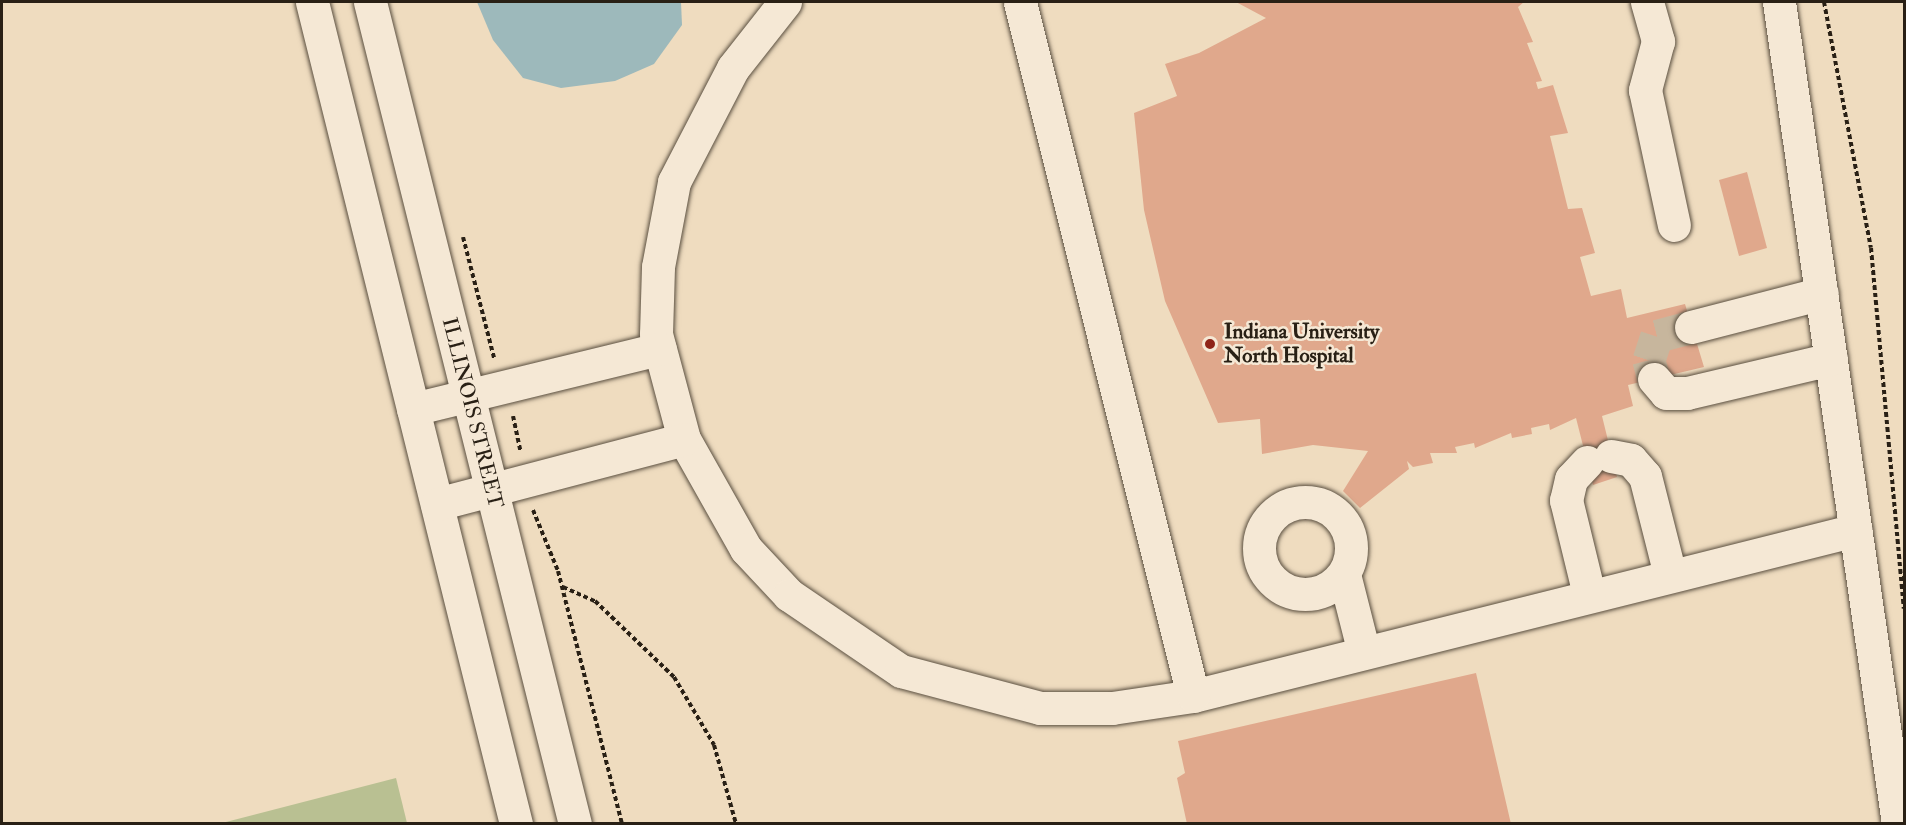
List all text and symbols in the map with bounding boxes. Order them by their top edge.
street label: ILLINOIS STREET [436,315,508,511]
place label: Indiana University North Hospital [1224,319,1379,369]
marker: Indiana University North Hospital [1201,335,1219,353]

